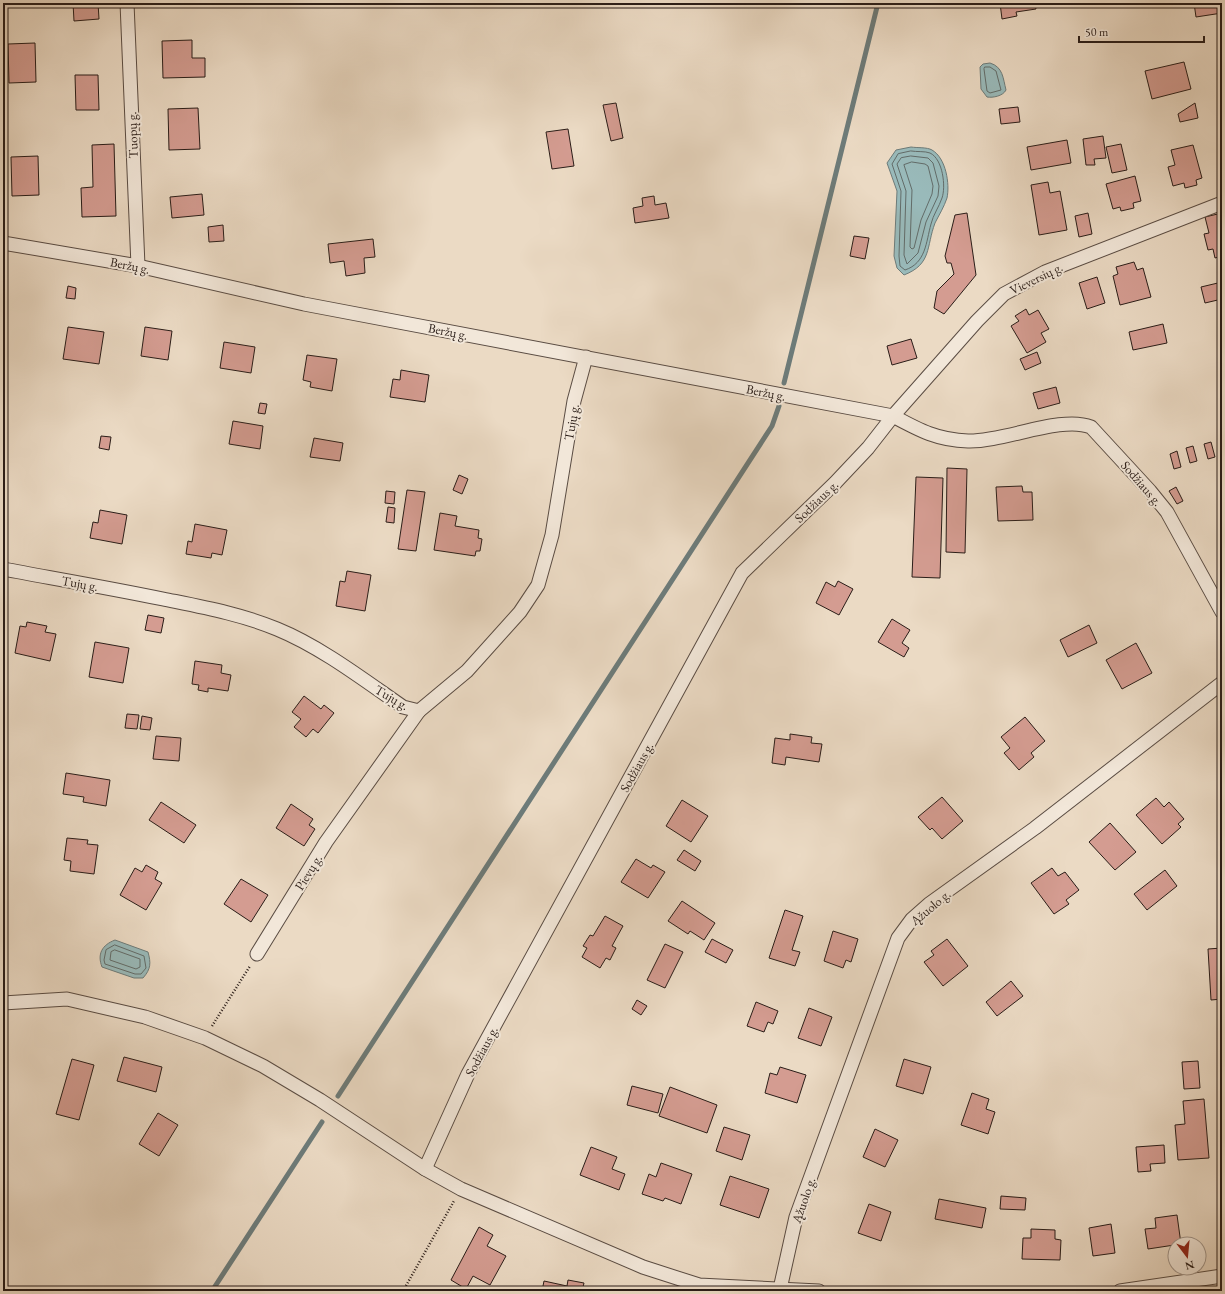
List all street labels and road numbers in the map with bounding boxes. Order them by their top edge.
street label: Tuopų g. [123,111,142,159]
street label: Beržų g. [109,253,151,278]
street label: Vieversių g. [1007,258,1066,299]
street label: Beržų g. [427,319,469,344]
street label: Beržų g. [745,380,787,405]
street label: Tujų g. [560,403,583,442]
street label: Sodžiaus g. [1117,457,1166,510]
street label: Sodžiaus g. [791,476,842,526]
street label: Tujų g. [60,572,99,595]
street label: Tujų g. [372,681,412,714]
street label: Sodžiaus g. [616,739,657,795]
street label: Pievų g. [291,851,326,893]
street label: Ąžuolo g. [906,886,954,930]
street label: Sodžiaus g. [461,1023,502,1079]
street label: Ąžuolo g. [787,1175,819,1226]

